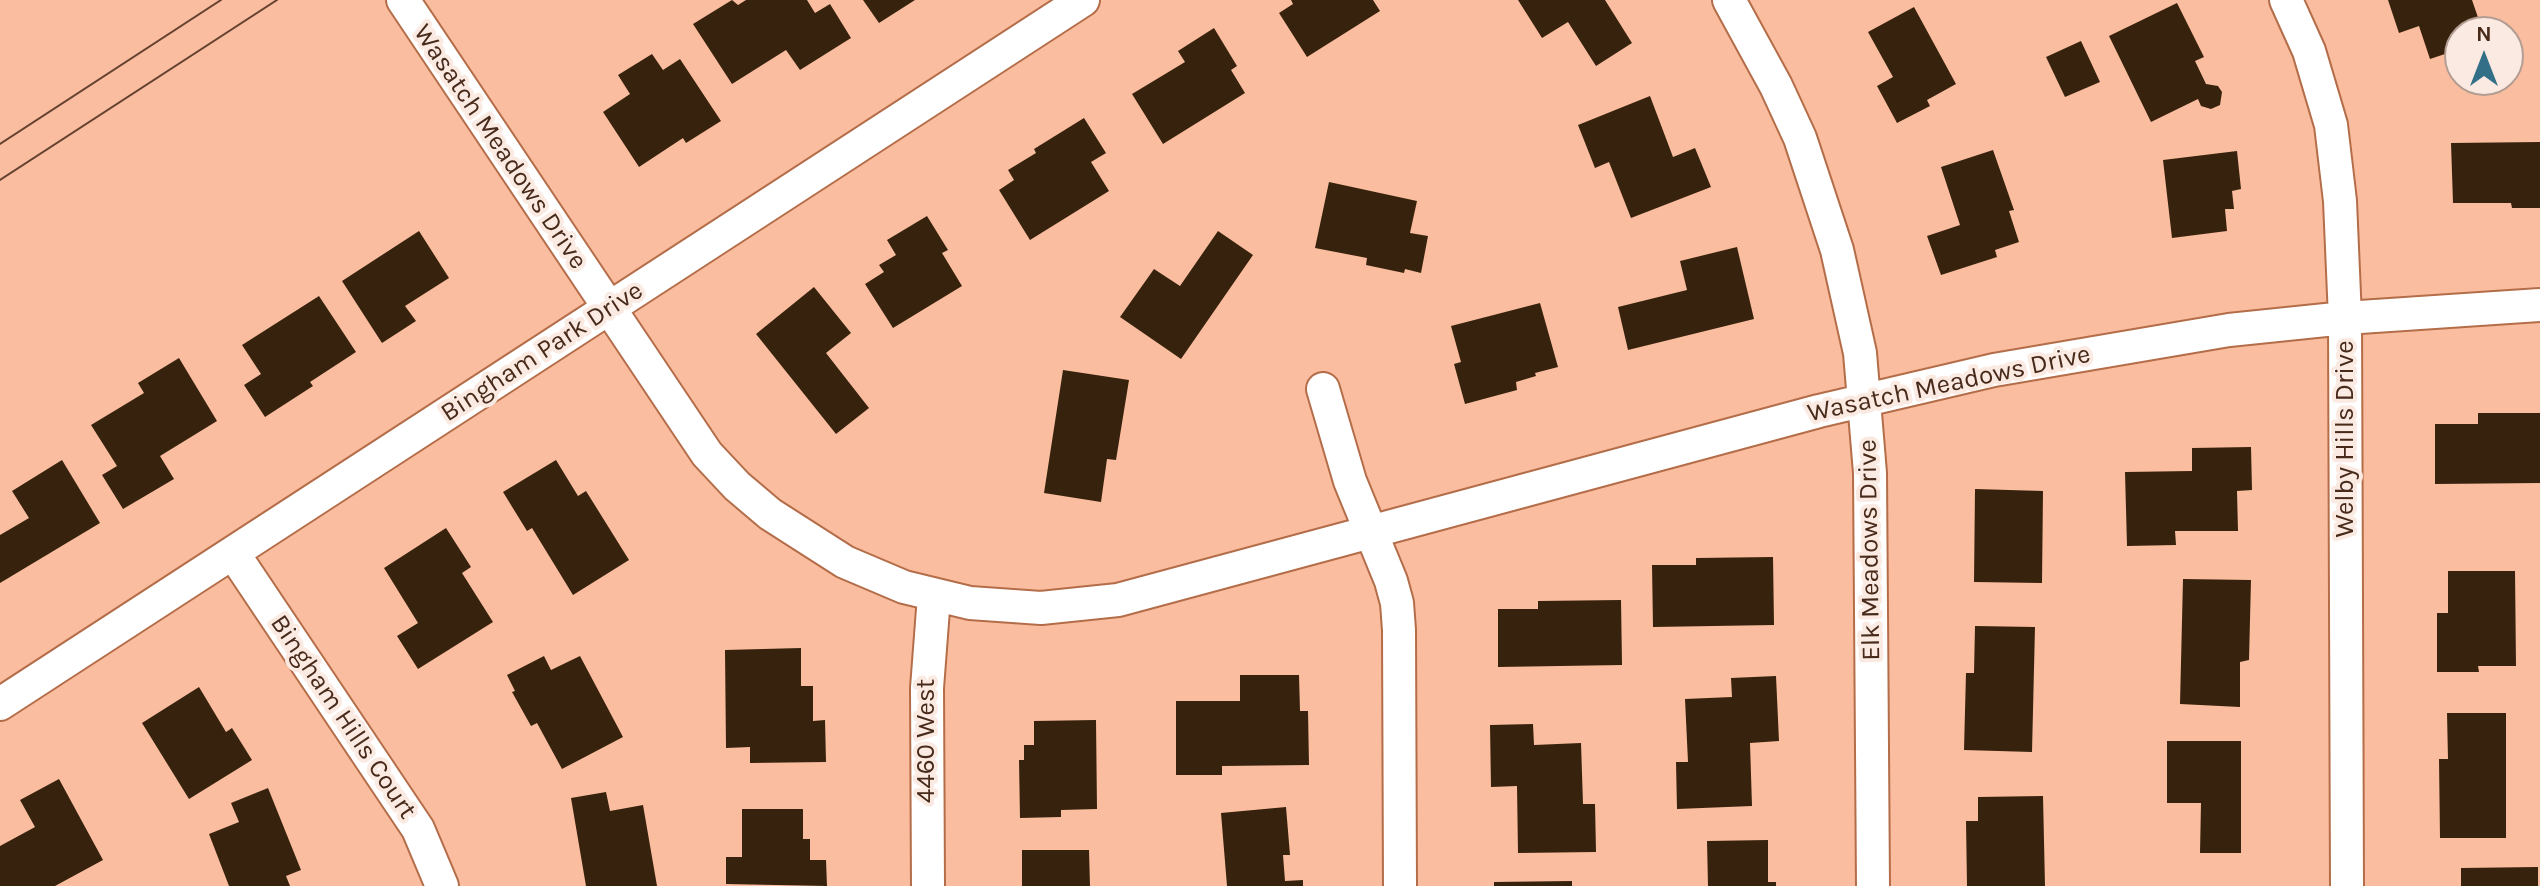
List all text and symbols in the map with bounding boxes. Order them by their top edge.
north arrow [2444,16,2524,96]
street label: Wasatch Meadows Drive [406,19,594,275]
text: N [2476,21,2492,47]
street label: Bingham Park Drive [435,275,649,429]
street label: Wasatch Meadows Drive [1805,339,2093,429]
street label: Welby Hills Drive [2330,341,2362,537]
street label: Elk Meadows Drive [1852,439,1888,661]
street label: Bingham Hills Court [263,609,423,825]
street label: 4460 West [911,679,943,803]

